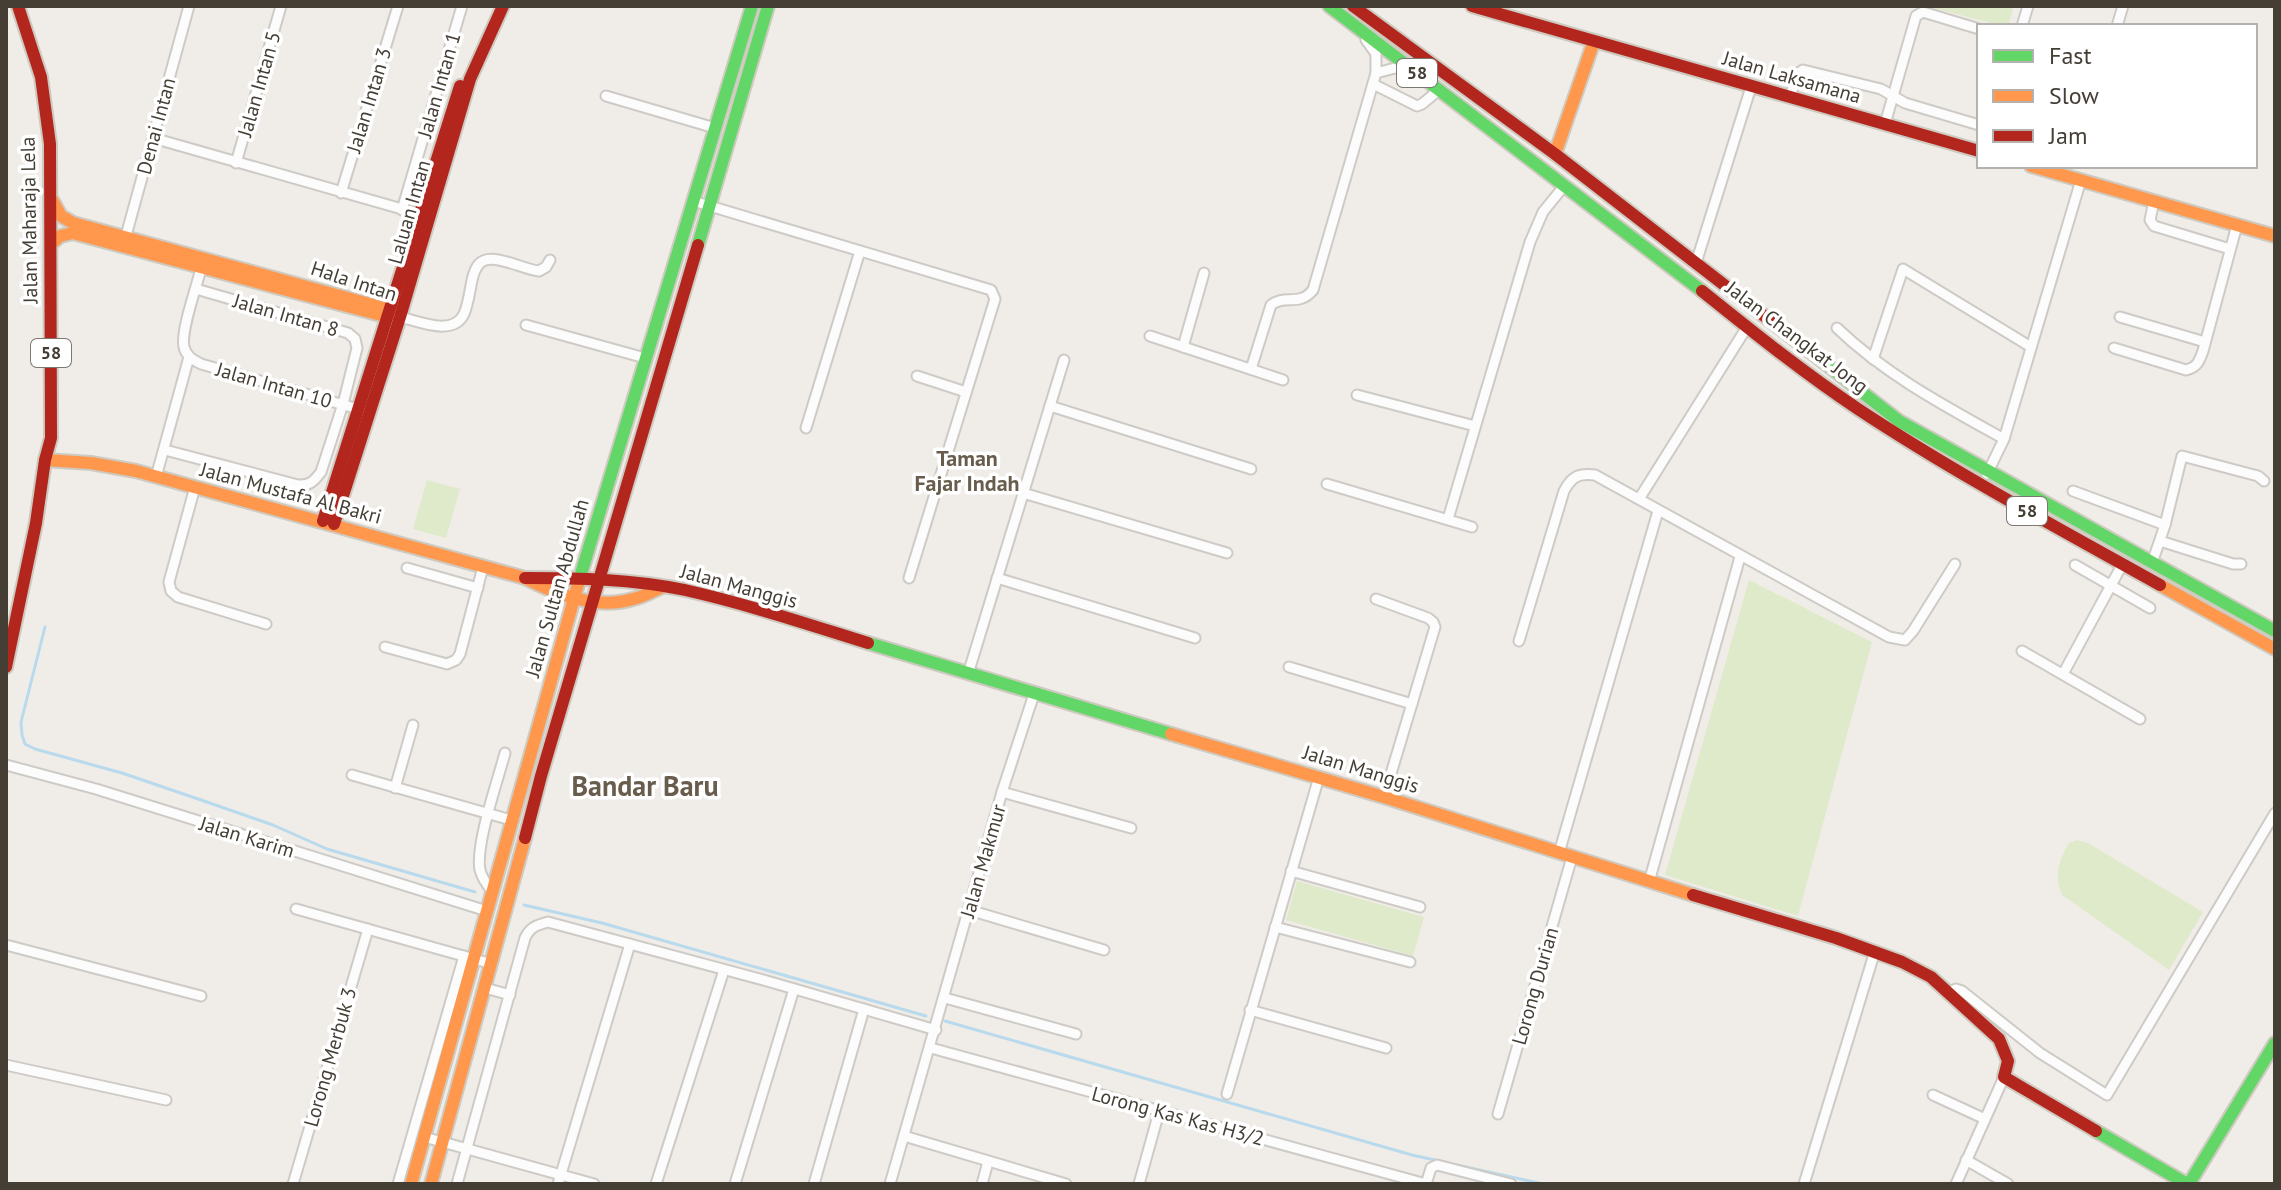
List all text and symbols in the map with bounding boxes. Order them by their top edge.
legend [1977,24,2257,168]
street label: Jalan Intan 5 [231,28,286,141]
street label: Jalan Intan 1 [411,29,466,142]
text: Fast [2049,40,2092,71]
street label: Jalan Intan 3 [340,44,397,157]
street label: Jalan Laksamana [1719,45,1864,109]
road number: 58 [1397,59,1437,87]
street label: Denai Intan [131,75,181,177]
text: Slow [2049,80,2099,111]
text: Jam [2048,120,2087,151]
street label: Jalan Maharaja Lela [15,136,43,305]
street label: Laluan Intan [382,157,436,267]
street label: Hala Intan [308,255,400,307]
street label: Jalan Changkat Jong [1720,274,1873,399]
street label: Jalan Intan 8 [229,287,342,342]
road number: 58 [31,339,71,367]
street label: Jalan Intan 10 [212,356,335,414]
district label: Taman Fajar Indah [914,444,1020,497]
street label: Jalan Mustafa Al Bakri [196,456,385,530]
street label: Jalan Sultan Abdullah [519,496,595,681]
road number: 58 [2007,497,2047,525]
street label: Jalan Manggis [677,558,800,614]
street label: Jalan Manggis [1299,739,1422,799]
district label: Bandar Baru [572,767,718,804]
street label: Jalan Makmur [954,801,1012,922]
street label: Jalan Karim [196,810,298,864]
street label: Lorong Durian [1506,924,1564,1048]
street label: Lorong Merbuk 3 [298,984,362,1130]
street label: Lorong Kas Kas H3/2 [1089,1080,1267,1152]

